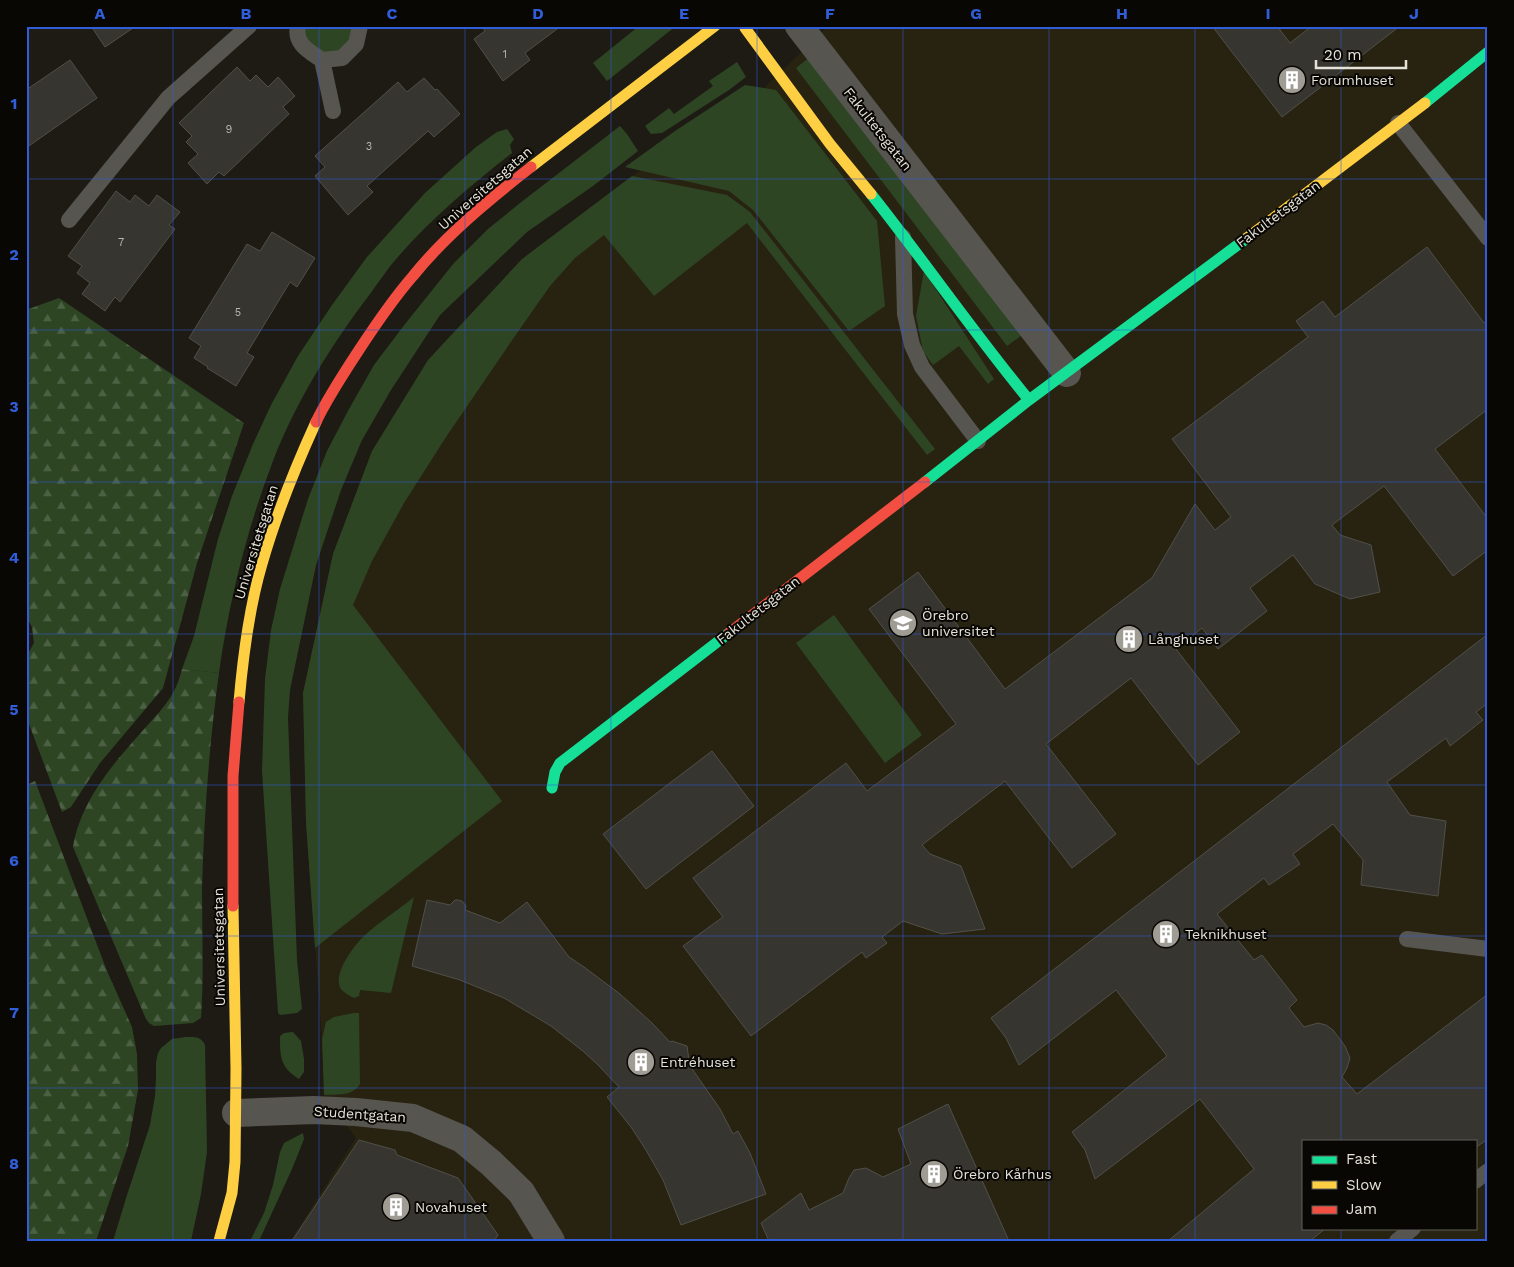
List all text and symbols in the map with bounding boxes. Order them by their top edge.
text: A [95,4,106,23]
text: B [241,4,252,23]
text: C [387,4,398,23]
text: D [532,4,544,23]
text: E [679,4,689,23]
text: F [825,4,835,23]
text: G [970,4,982,23]
text: H [1116,4,1128,23]
text: I [1265,4,1271,23]
text: J [1409,4,1419,23]
scale bar [1316,38,1406,70]
text: 20 m [1324,46,1362,64]
house number: 1 [503,48,507,61]
building icon: Forumhuset [1277,65,1307,95]
place label: Forumhuset [1311,72,1393,88]
street label: Fakultetsgatan [841,84,915,174]
text: 1 [11,94,17,113]
house number: 9 [226,123,233,136]
house number: 3 [366,140,372,153]
street label: Universitetsgatan [435,143,535,233]
street label: Fakultetsgatan [1233,177,1323,251]
house number: 7 [118,236,124,249]
text: 2 [9,245,19,264]
house number: 5 [235,306,241,319]
text: 3 [9,397,19,416]
street label: Universitetsgatan [231,483,281,601]
text: 4 [9,548,19,567]
street label: Fakultetsgatan [713,573,803,647]
place label: Örebro universitet [922,607,995,639]
school or university icon: Örebro universitet [888,608,918,638]
building icon: Långhuset [1114,624,1144,654]
place label: Långhuset [1148,631,1219,647]
text: 5 [9,700,19,719]
text: 6 [9,851,19,870]
street label: Universitetsgatan [210,888,228,1006]
building icon: Teknikhuset [1151,919,1181,949]
place label: Teknikhuset [1185,926,1267,942]
text: 7 [9,1003,19,1022]
building icon: Entréhuset [626,1047,656,1077]
place label: Entréhuset [660,1054,735,1070]
street label: Studentgatan [313,1103,407,1125]
legend [1302,1140,1476,1230]
text: Fast [1346,1150,1378,1168]
text: 8 [9,1154,19,1173]
building icon: Örebro Kårhus [919,1159,949,1189]
place label: Örebro Kårhus [953,1166,1052,1182]
text: Slow [1346,1176,1382,1194]
building icon: Novahuset [381,1192,411,1222]
place label: Novahuset [415,1199,487,1215]
text: Jam [1346,1200,1377,1218]

